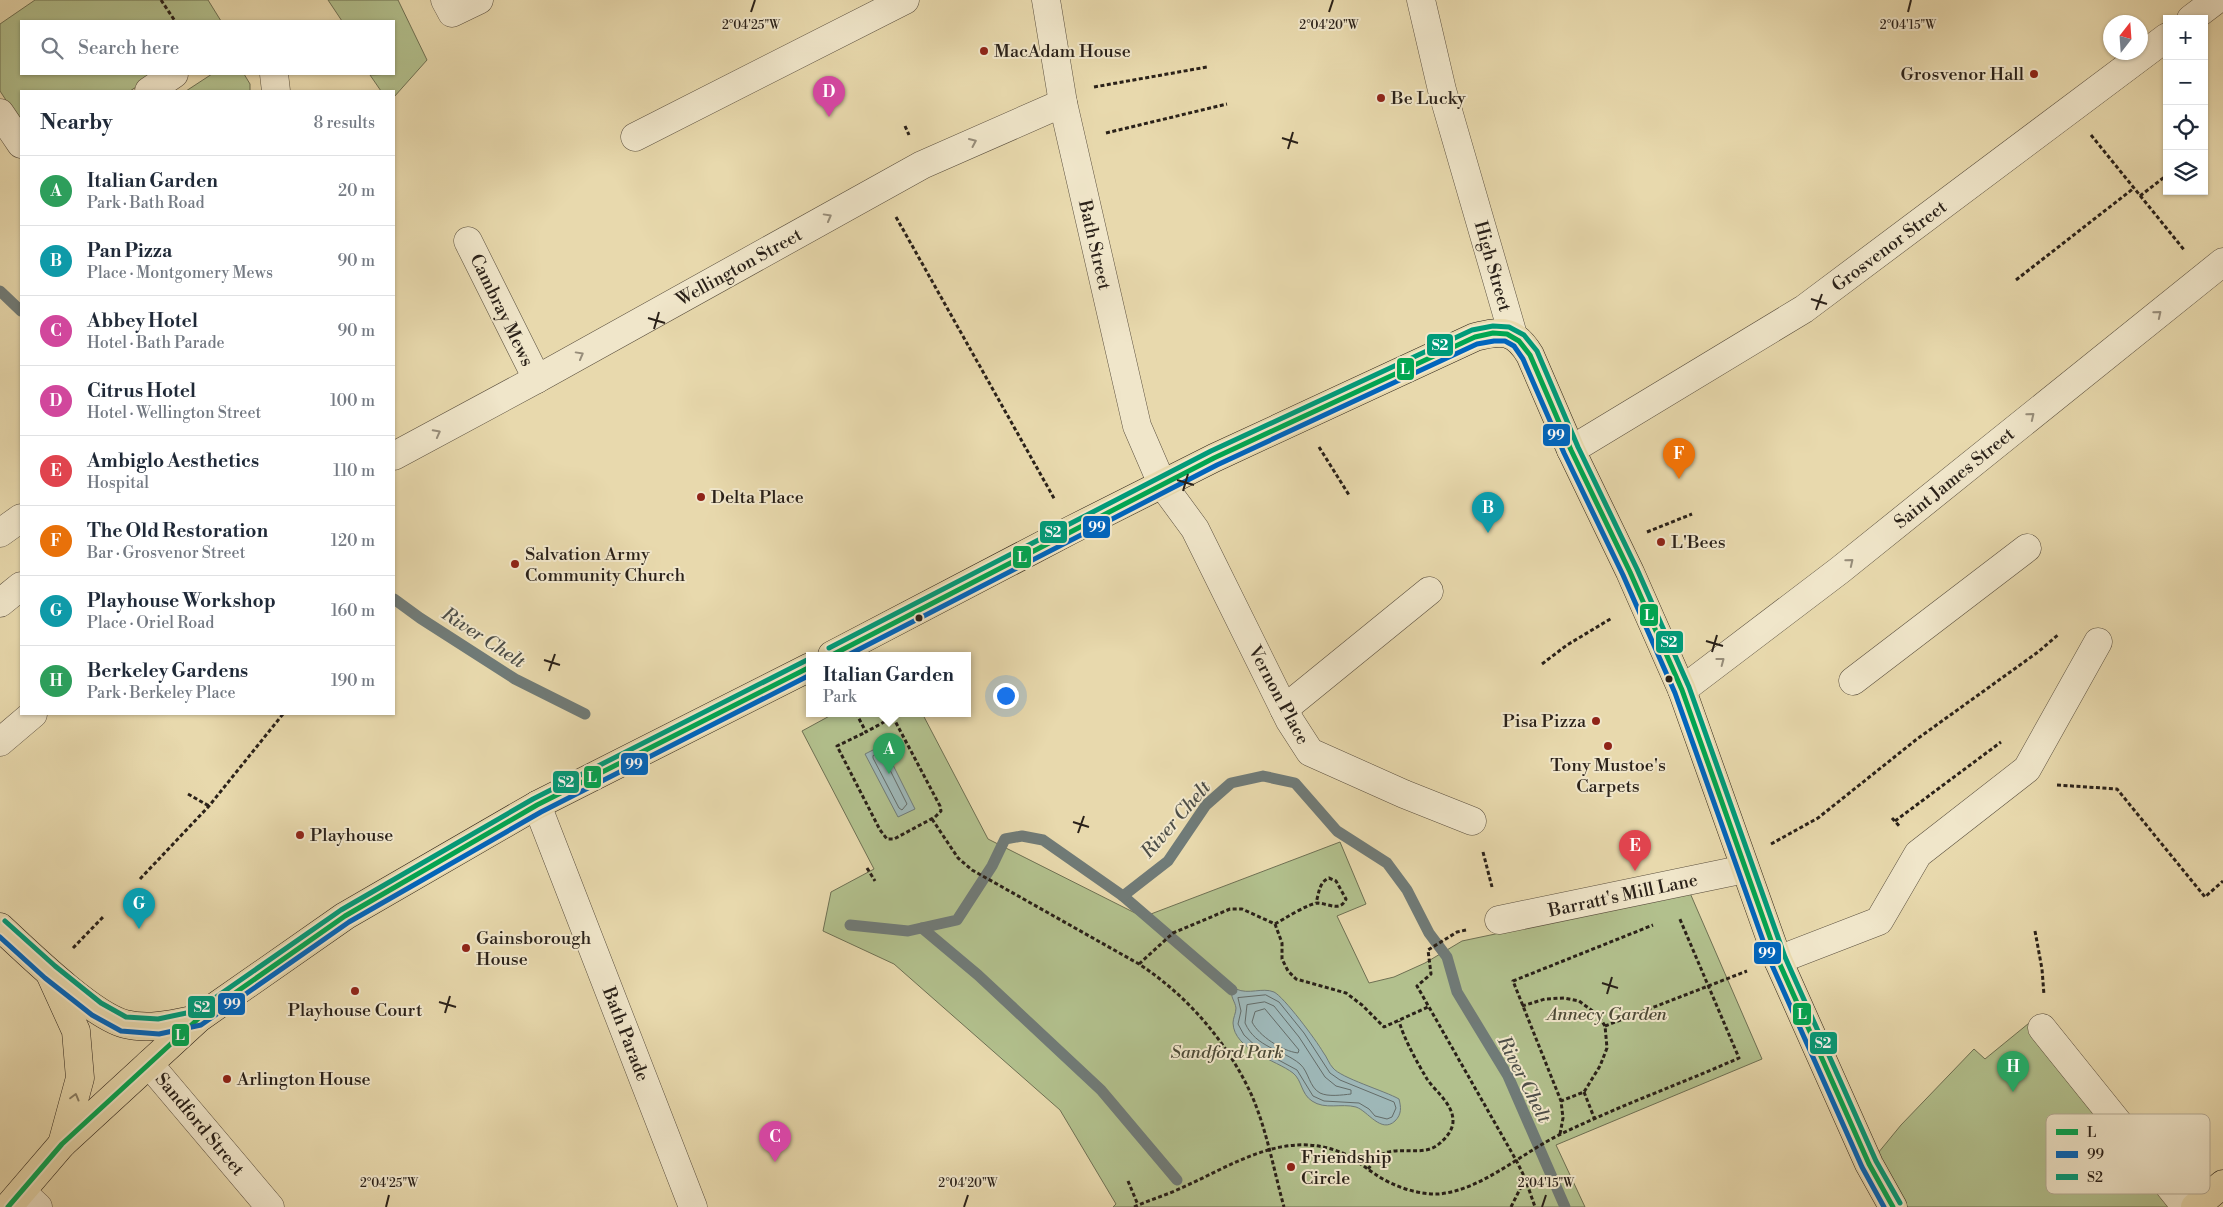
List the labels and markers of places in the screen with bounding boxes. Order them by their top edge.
place label: MacAdam House [994,40,1131,63]
marker: MacAdam House [978,45,990,57]
place label: Grosvenor Hall [1901,63,2025,86]
marker: Grosvenor Hall [2028,68,2040,80]
pin: D [813,76,845,117]
place label: Be Lucky [1390,87,1466,110]
marker: Be Lucky [1375,92,1387,104]
pin: F [1663,438,1695,479]
place label: Delta Place [711,486,804,509]
marker: Delta Place [695,491,707,503]
pin: B [1472,492,1504,533]
place label: L'Bees [1671,531,1726,554]
marker: L'Bees [1655,536,1667,548]
place label: Salvation Army Community Church [525,543,685,587]
marker: Salvation Army Community Church [509,558,521,570]
unlabelled marker [914,613,924,623]
unlabelled marker [1664,674,1674,684]
place label: Pisa Pizza [1502,710,1587,733]
marker: Pisa Pizza [1590,715,1602,727]
pin: A [873,733,905,774]
marker: Tony Mustoe's Carpets [1602,740,1614,752]
place label: Tony Mustoe's Carpets [1550,754,1666,798]
place label: Playhouse [310,824,393,847]
marker: Playhouse [294,829,306,841]
pin: E [1619,830,1651,871]
pin: G [123,888,155,929]
place label: Gainsborough House [476,927,592,971]
marker: Gainsborough House [460,942,472,954]
marker: Playhouse Court [349,985,361,997]
place label: Playhouse Court [288,999,423,1022]
pin: H [1997,1051,2029,1092]
place label: Arlington House [236,1068,371,1091]
marker: Arlington House [221,1073,233,1085]
pin: C [759,1121,791,1162]
place label: Friendship Circle [1301,1146,1392,1190]
marker: Friendship Circle [1285,1161,1297,1173]

